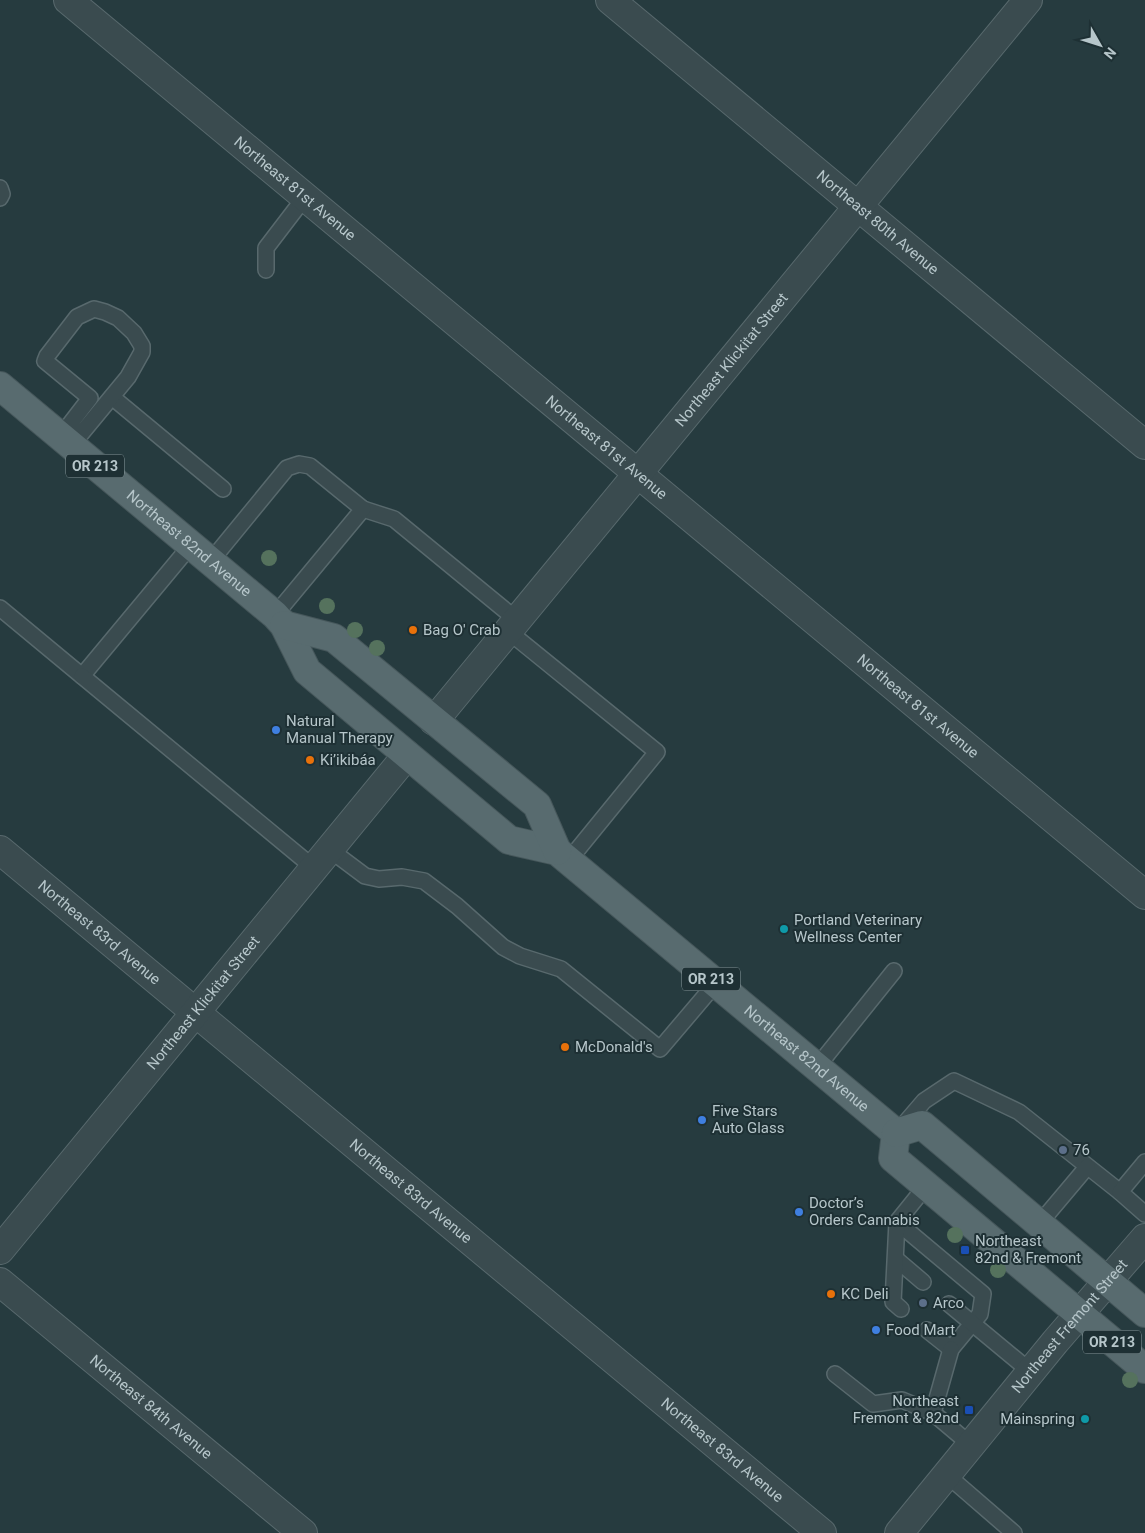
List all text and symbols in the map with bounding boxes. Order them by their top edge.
north arrow [1075,20,1125,70]
text: N [1101,44,1119,62]
street label: Northeast 81st Avenue [230,133,359,244]
street label: Northeast 80th Avenue [813,167,942,279]
street label: Northeast Klickitat Street [671,289,792,430]
street label: Northeast 81st Avenue [542,392,671,503]
road number: OR 213 [66,454,124,478]
street label: Northeast 82nd Avenue [123,486,255,601]
place label: Bag O' Crab [423,621,500,639]
marker: Bag O' Crab [407,624,419,636]
street label: Northeast 81st Avenue [853,650,982,762]
place label: Natural Manual Therapy [286,712,393,747]
marker: Natural Manual Therapy [270,724,282,736]
place label: Ki’ikibáa [320,751,376,769]
marker: Ki’ikibáa [304,754,316,766]
street label: Northeast 83rd Avenue [34,876,164,988]
place label: Portland Veterinary Wellness Center [794,911,922,946]
marker: Portland Veterinary Wellness Center [778,923,790,935]
street label: Northeast Klickitat Street [143,932,263,1073]
road number: OR 213 [682,968,740,991]
street label: Northeast 82nd Avenue [740,1002,873,1116]
place label: McDonald's [575,1038,653,1056]
marker: McDonald's [559,1041,571,1053]
place label: Five Stars Auto Glass [712,1102,785,1137]
marker: Five Stars Auto Glass [696,1114,708,1126]
street label: Northeast 83rd Avenue [346,1135,476,1247]
place label: 76 [1073,1141,1090,1159]
marker: 76 [1057,1144,1069,1156]
place label: Doctor’s Orders Cannabis [809,1194,920,1229]
marker: Doctor’s Orders Cannabis [793,1206,805,1218]
place label: Northeast 82nd & Fremont [975,1232,1081,1267]
marker: Northeast 82nd & Fremont [959,1244,971,1256]
street label: Northeast Fremont Street [1008,1256,1131,1397]
place label: KC Deli [841,1285,889,1303]
marker: KC Deli [825,1288,837,1300]
place label: Arco [933,1294,964,1312]
marker: Arco [917,1297,929,1309]
place label: Food Mart [886,1321,955,1339]
marker: Food Mart [870,1324,882,1336]
road number: OR 213 [1083,1330,1141,1354]
street label: Northeast 84th Avenue [86,1351,216,1463]
place label: Northeast Fremont & 82nd [853,1392,959,1427]
street label: Northeast 83rd Avenue [657,1394,787,1506]
marker: Northeast Fremont & 82nd [963,1404,975,1416]
place label: Mainspring [1000,1410,1075,1428]
marker: Mainspring [1079,1413,1091,1425]

